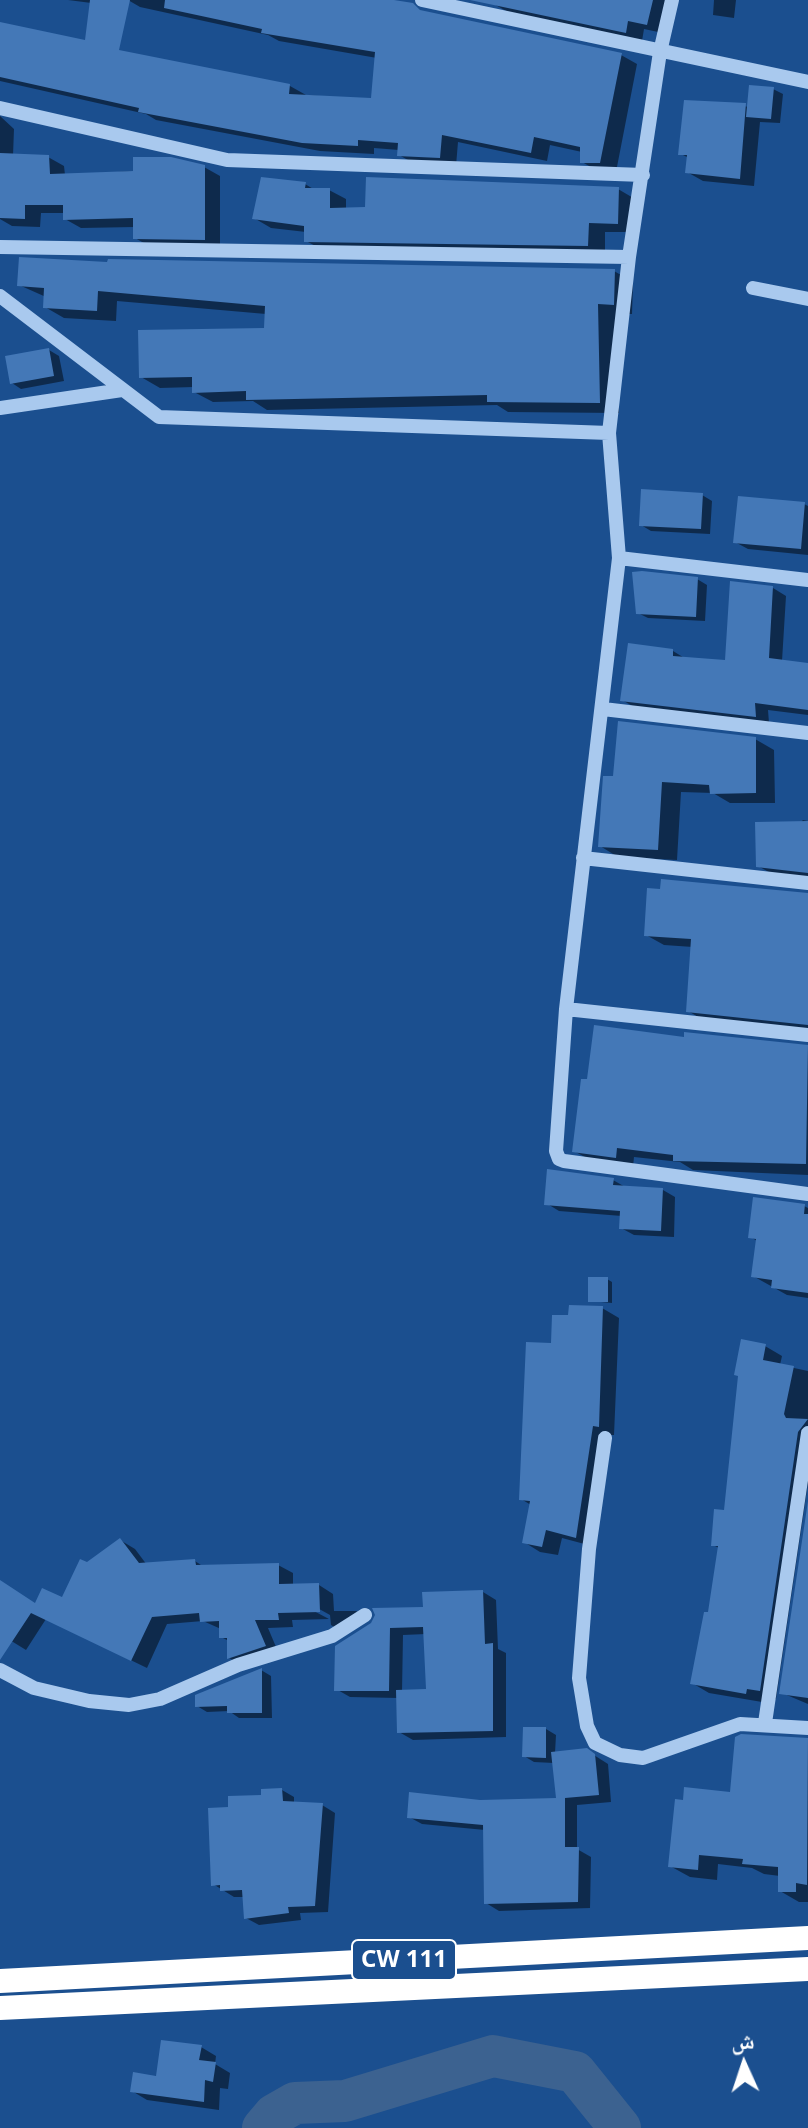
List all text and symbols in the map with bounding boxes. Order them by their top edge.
road number: CW 111 [352,1940,456,1980]
north arrow [704,2024,784,2104]
text: ش [730,2024,755,2056]

